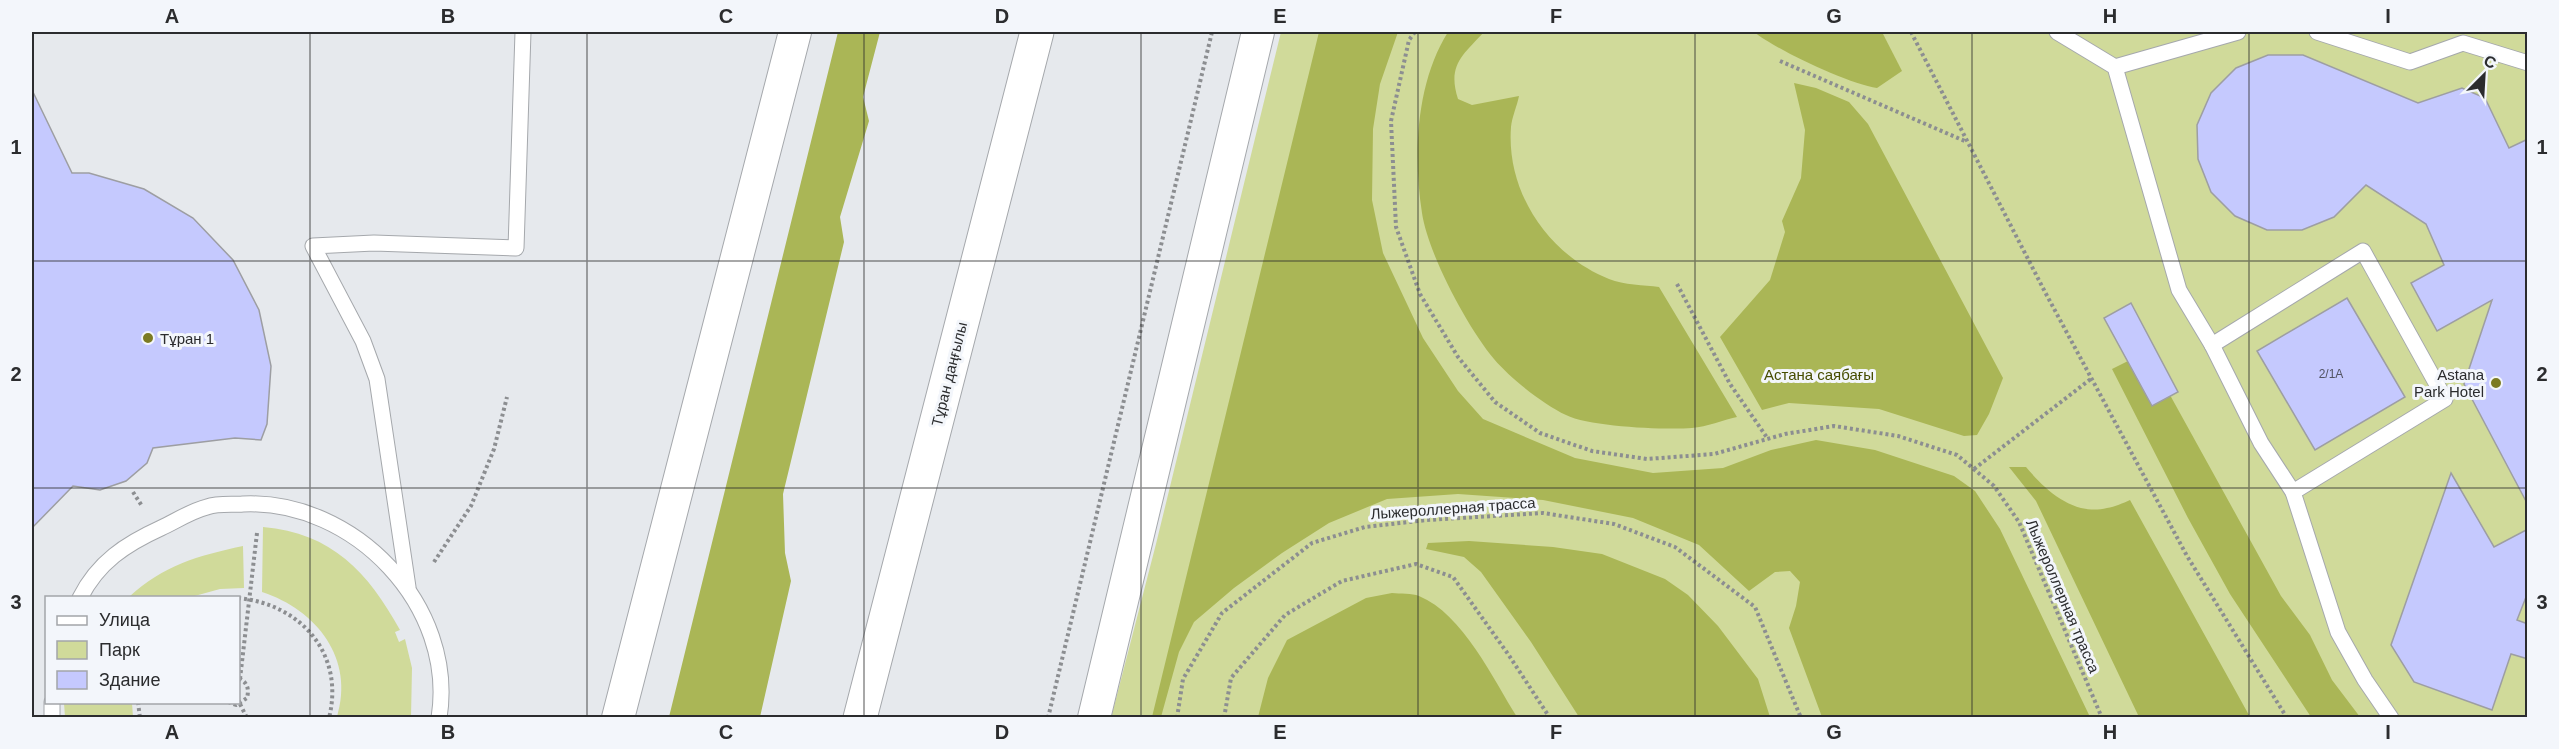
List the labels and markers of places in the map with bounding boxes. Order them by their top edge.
place label: Тұран 1 [160,330,214,347]
marker: Тұран 1 [141,331,155,345]
place label: Astana Park Hotel [2414,366,2485,400]
marker: Astana Park Hotel [2489,376,2503,390]

